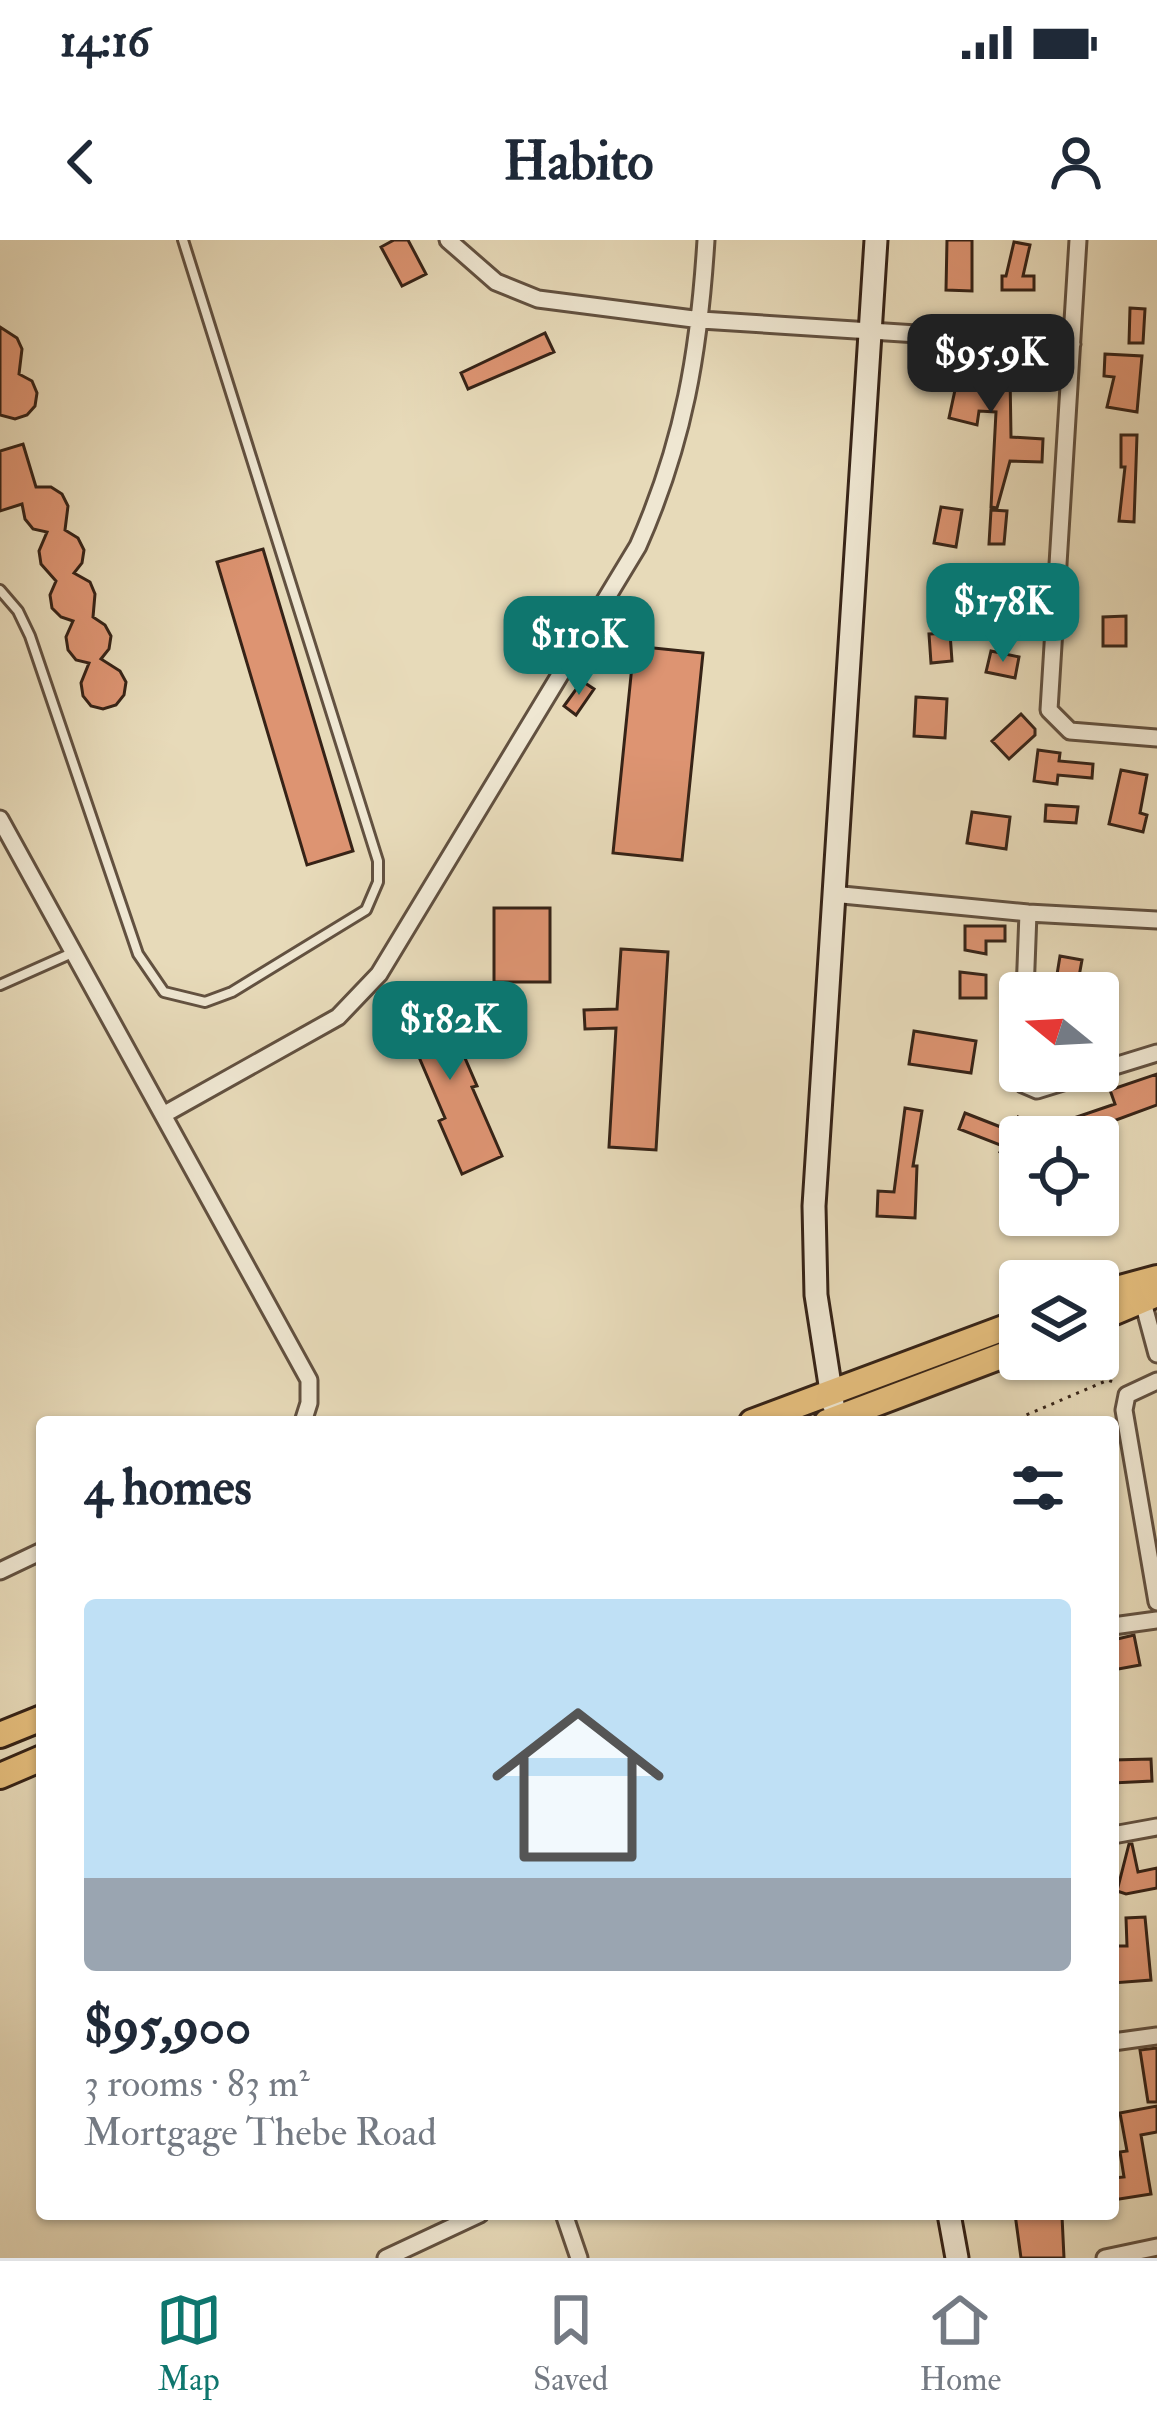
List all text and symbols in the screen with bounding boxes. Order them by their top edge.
text: 14:16 [60,14,150,70]
text: Habito [503,128,654,196]
icon: back [48,129,114,195]
icon: person [1043,129,1109,195]
pin: $95.9K [893,314,1089,416]
text: $95.9K [934,328,1048,377]
pin: $178K [919,563,1087,665]
text: $178K [953,577,1053,626]
pin: $110K [495,596,663,698]
text: $110K [531,610,627,659]
north arrow [999,972,1119,1092]
map controls [999,972,1119,1380]
pin: $182K [366,981,534,1083]
text: $182K [399,995,501,1044]
button: locate [999,1116,1119,1236]
button: layers [999,1260,1119,1380]
icon: filters [1005,1455,1071,1521]
text: 4 homes [84,1456,252,1520]
icon: home [470,1677,686,1893]
text: $95,900 [84,1995,251,2059]
text: 3 rooms · 83 m² [84,2059,310,2108]
text: Mortgage Thebe Road [84,2108,437,2157]
tab: Map [156,2287,222,2400]
tab: Saved [533,2287,608,2400]
tab: Home [920,2287,1001,2400]

